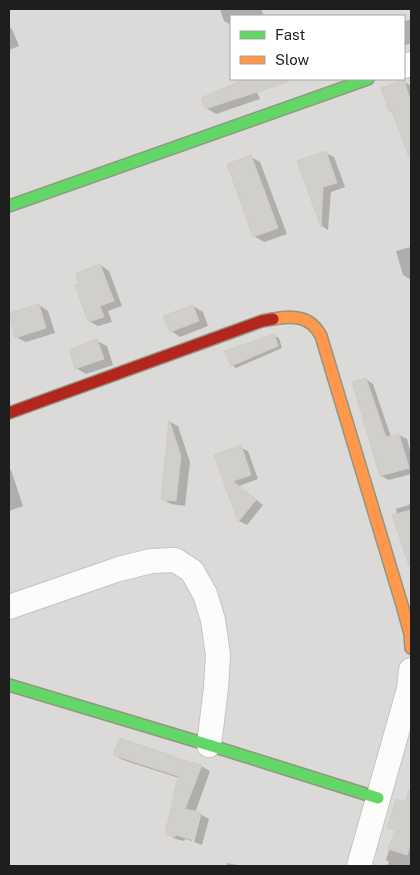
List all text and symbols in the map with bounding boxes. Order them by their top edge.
legend [230,15,405,80]
text: Fast [275,26,305,43]
text: Slow [275,51,310,68]

